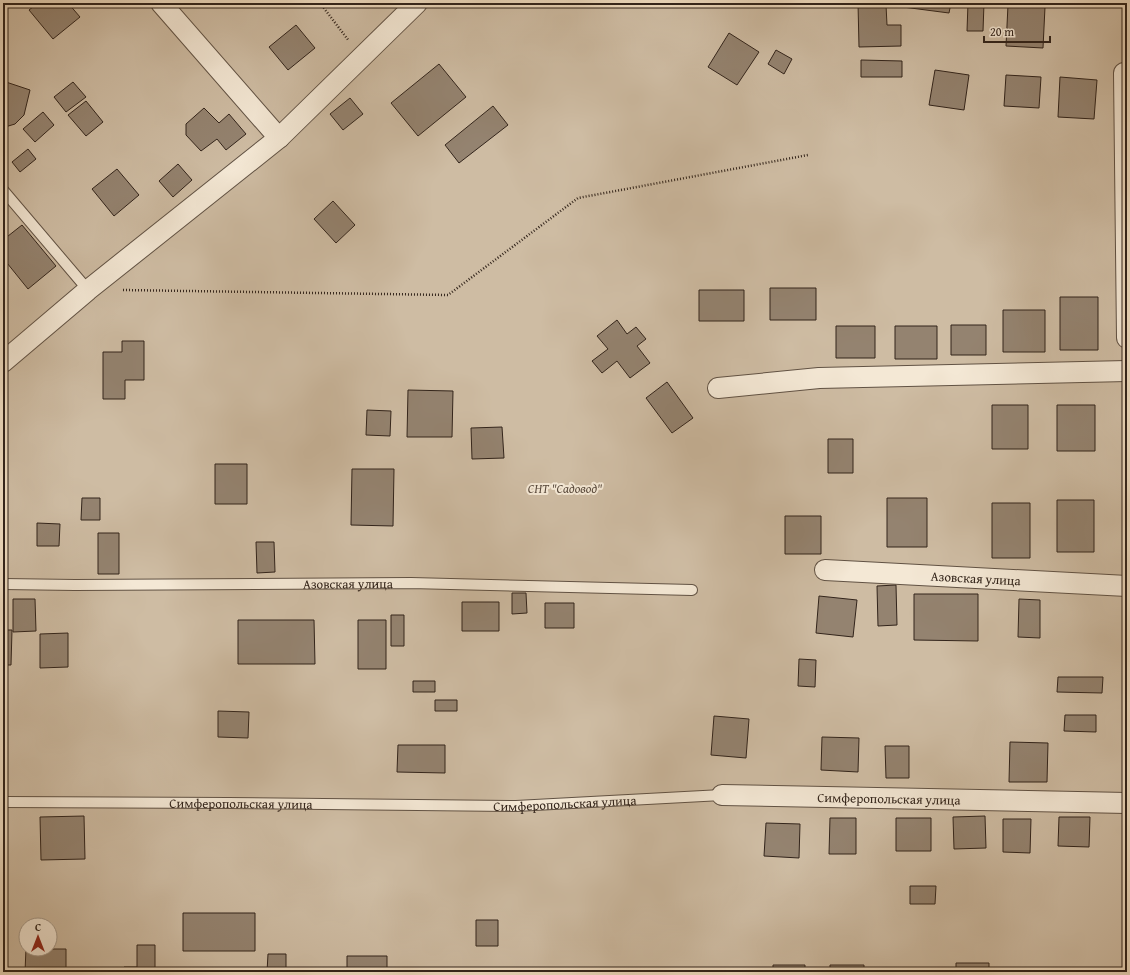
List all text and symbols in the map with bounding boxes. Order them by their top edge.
scale bar [984,18,1050,44]
text: 20 m [990,23,1014,40]
park label: СНТ "Садовод" [528,479,602,498]
street label: Азовская улица [930,567,1022,590]
street label: Азовская улица [303,574,394,594]
street label: Симферопольская улица [817,788,962,810]
street label: Симферопольская улица [493,791,638,816]
street label: Симферопольская улица [169,794,314,814]
north arrow [18,917,58,957]
text: С [35,919,41,935]

